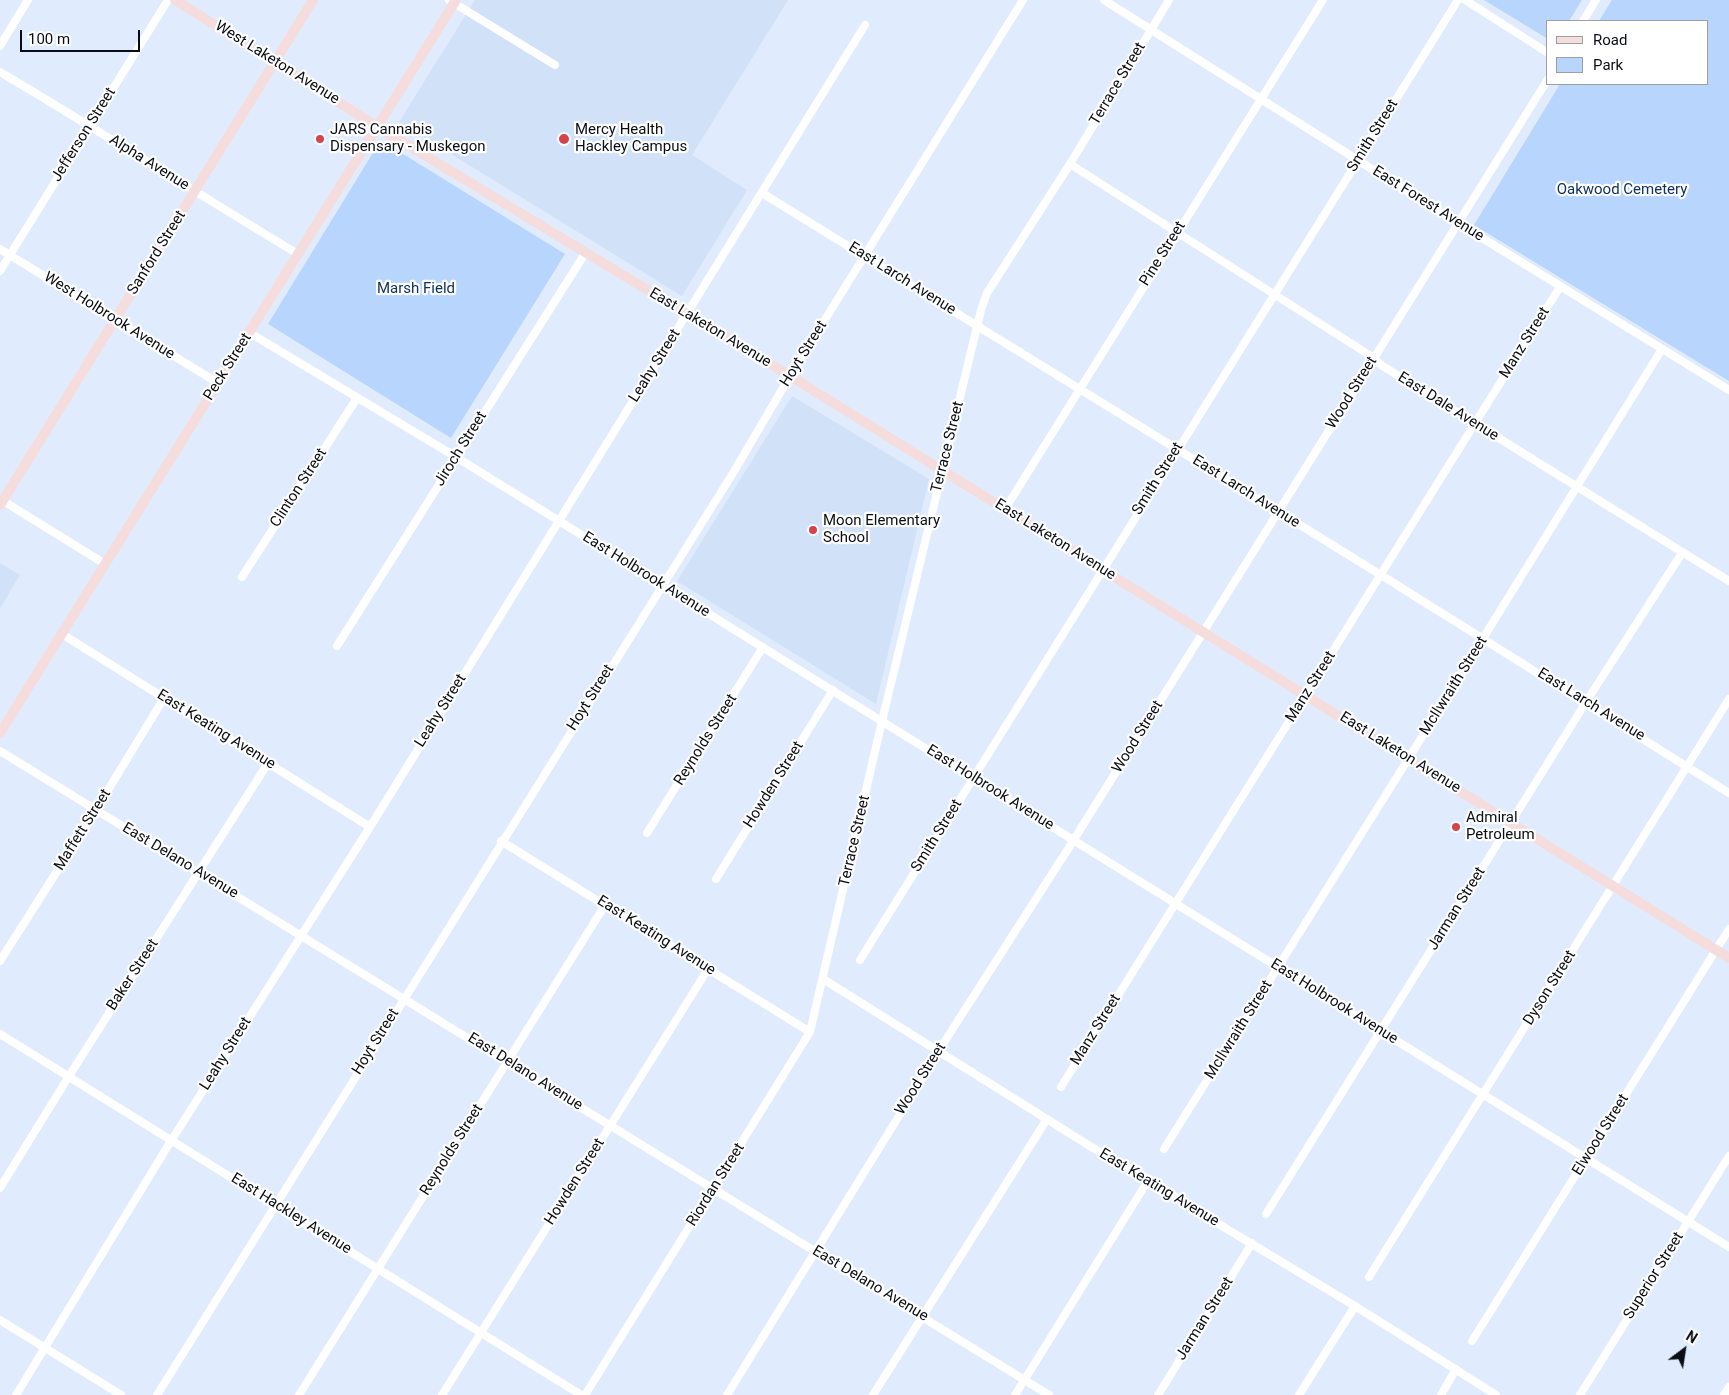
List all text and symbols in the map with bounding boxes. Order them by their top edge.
street label: West Laketon Avenue [211,17,343,109]
scale bar [22,20,142,52]
legend [1546,20,1709,85]
text: 100 m [28,30,70,48]
text: Road [1593,31,1627,49]
street label: Terrace Street [1086,39,1150,129]
text: Park [1593,56,1623,74]
street label: Jefferson Street [48,85,120,185]
street label: Smith Street [1344,96,1402,176]
place label: JARS Cannabis Dispensary - Muskegon [330,121,485,156]
place label: Mercy Health Hackley Campus [575,121,687,156]
street label: Alpha Avenue [106,131,192,195]
marker: Mercy Health Hackley Campus [557,132,571,146]
marker: JARS Cannabis Dispensary - Muskegon [314,133,326,145]
street label: East Forest Avenue [1369,162,1487,246]
park label: Oakwood Cemetery [1557,181,1687,199]
street label: Sanford Street [124,208,190,298]
street label: Pine Street [1136,218,1190,290]
street label: East Larch Avenue [845,239,959,319]
street label: West Holbrook Avenue [40,268,178,364]
park label: Marsh Field [377,280,455,298]
street label: East Laketon Avenue [646,284,774,372]
street label: Manz Street [1496,304,1554,382]
street label: Hoyt Street [777,318,831,390]
street label: Leahy Street [625,326,685,406]
street label: Peck Street [200,330,256,404]
street label: Wood Street [1323,353,1381,433]
street label: East Dale Avenue [1394,369,1502,445]
street label: Terrace Street [928,400,968,494]
street label: Jiroch Street [431,408,491,490]
street label: Smith Street [1129,439,1187,519]
street label: Clinton Street [267,445,331,531]
street label: East Larch Avenue [1189,452,1303,532]
street label: East Laketon Avenue [991,496,1119,584]
place label: Moon Elementary School [823,512,940,547]
marker: Moon Elementary School [807,524,819,536]
street label: East Holbrook Avenue [579,528,713,622]
street label: McIlwraith Street [1416,633,1492,739]
street label: Manz Street [1282,648,1340,726]
street label: Hoyt Street [564,662,618,734]
street label: East Larch Avenue [1534,665,1648,745]
street label: Leahy Street [411,671,471,751]
street label: East Keating Avenue [153,686,279,774]
street label: Reynolds Street [671,691,741,789]
street label: Wood Street [1109,697,1167,777]
street label: East Laketon Avenue [1336,709,1464,797]
street label: Howden Street [740,738,808,832]
street label: East Holbrook Avenue [923,741,1057,835]
street label: Maffett Street [51,786,115,874]
street label: Terrace Street [836,794,874,888]
street label: Smith Street [908,796,966,876]
place label: Admiral Petroleum [1466,809,1535,844]
street label: East Delano Avenue [119,819,241,903]
marker: Admiral Petroleum [1450,821,1462,833]
street label: Jarman Street [1424,864,1490,954]
street label: East Keating Avenue [593,892,719,980]
street label: Baker Street [103,936,163,1014]
street label: Dyson Street [1520,947,1580,1029]
street label: East Holbrook Avenue [1267,955,1401,1049]
street label: McIlwraith Street [1201,977,1277,1083]
street label: Manz Street [1067,991,1125,1069]
street label: Hoyt Street [349,1006,403,1078]
street label: Leahy Street [196,1014,256,1094]
street label: East Delano Avenue [464,1029,586,1115]
street label: Wood Street [892,1039,950,1119]
street label: Elwood Street [1569,1091,1633,1179]
street label: Reynolds Street [417,1101,487,1199]
street label: Howden Street [541,1135,609,1229]
street label: Riordan Street [683,1140,749,1230]
street label: East Keating Avenue [1096,1145,1222,1231]
street label: East Hackley Avenue [227,1170,355,1258]
street label: Superior Street [1620,1229,1688,1323]
street label: East Delano Avenue [809,1242,931,1326]
street label: Jarman Street [1172,1274,1238,1364]
north arrow [1659,1325,1709,1375]
text: N [1683,1328,1700,1347]

